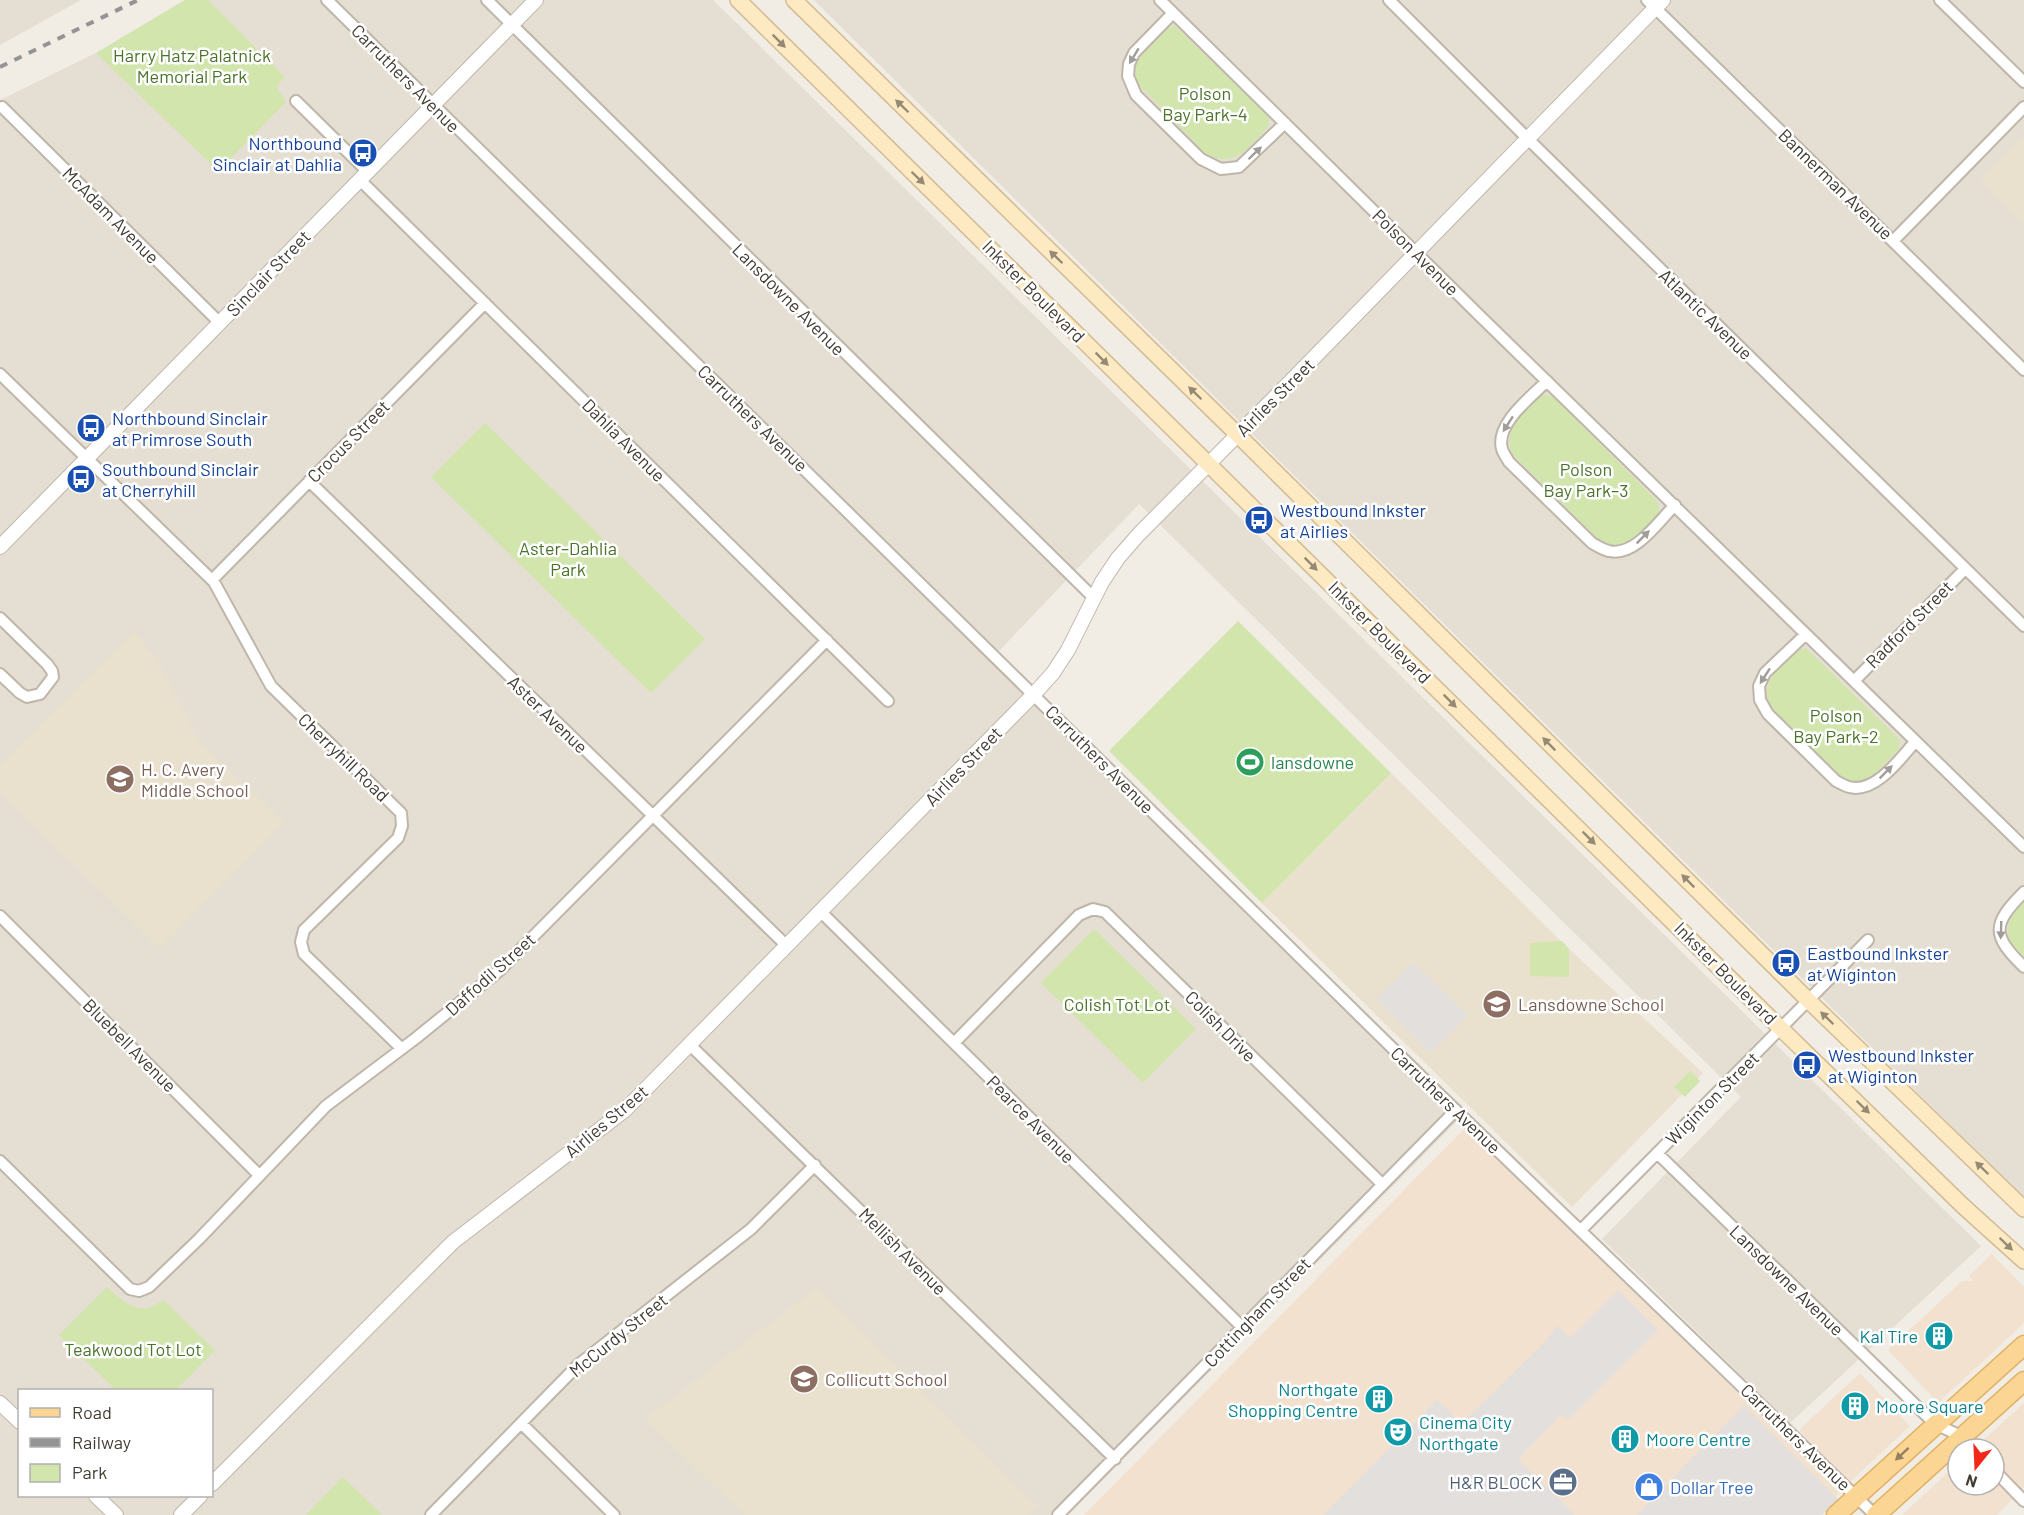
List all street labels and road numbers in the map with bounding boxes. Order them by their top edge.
street label: Carruthers Avenue [347,19,465,137]
street label: Bannerman Avenue [1774,124,1898,244]
street label: McAdam Avenue [58,162,164,268]
street label: Polson Avenue [1368,204,1464,300]
street label: Sinclair Street [221,225,315,321]
street label: Inkster Boulevard [978,235,1090,347]
street label: Lansdowne Avenue [728,238,850,360]
street label: Atlantic Avenue [1655,264,1757,364]
street label: Airlies Street [1231,353,1319,441]
street label: Carruthers Avenue [693,360,813,476]
street label: Dahlia Avenue [578,394,670,486]
street label: Crocus Street [302,395,394,487]
street label: Inkster Boulevard [1324,576,1436,688]
street label: Radford Street [1861,576,1957,672]
street label: Aster Avenue [503,670,593,758]
street label: Carruthers Avenue [1041,700,1159,818]
street label: Cherryhill Road [294,708,394,806]
street label: Airlies Street [920,722,1006,810]
street label: Inkster Boulevard [1670,917,1782,1029]
street label: Daffodil Street [441,928,539,1020]
street label: Colish Drive [1181,986,1261,1066]
street label: Bluebell Avenue [79,994,181,1096]
street label: Carruthers Avenue [1386,1042,1506,1158]
street label: Wiginton Street [1661,1047,1763,1149]
street label: Pearce Avenue [982,1070,1080,1168]
street label: Airlies Street [560,1080,652,1162]
street label: Mellish Avenue [855,1203,951,1299]
street label: Lansdowne Avenue [1725,1220,1849,1340]
street label: Cottingham Street [1199,1253,1315,1371]
street label: McCurdy Street [564,1289,672,1381]
street label: Carruthers Avenue [1736,1379,1856,1495]

